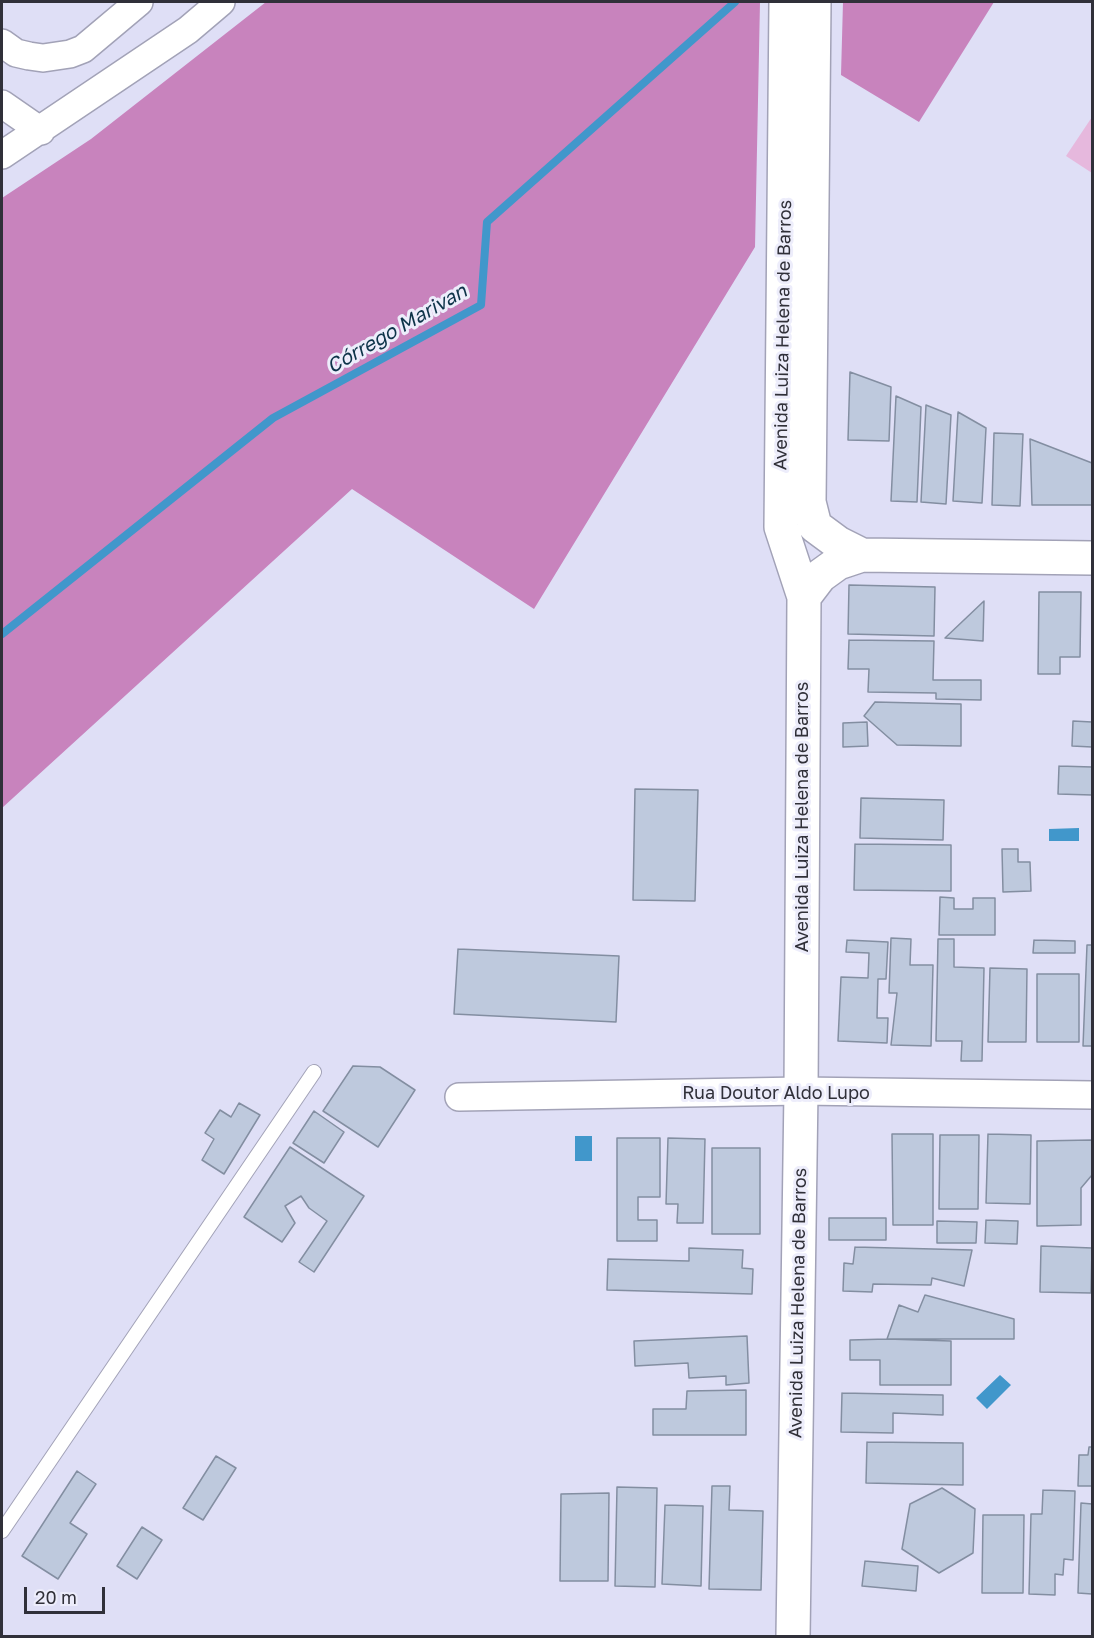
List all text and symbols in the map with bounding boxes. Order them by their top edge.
street label: Avenida Luiza Helena de Barros [770,200,796,470]
water label: Córrego Marivan [323,279,471,379]
street label: Avenida Luiza Helena de Barros [791,682,813,952]
street label: Rua Doutor Aldo Lupo [682,1082,870,1104]
street label: Avenida Luiza Helena de Barros [785,1168,811,1438]
scale bar [27,1575,108,1613]
text: 20 m [35,1586,77,1608]

